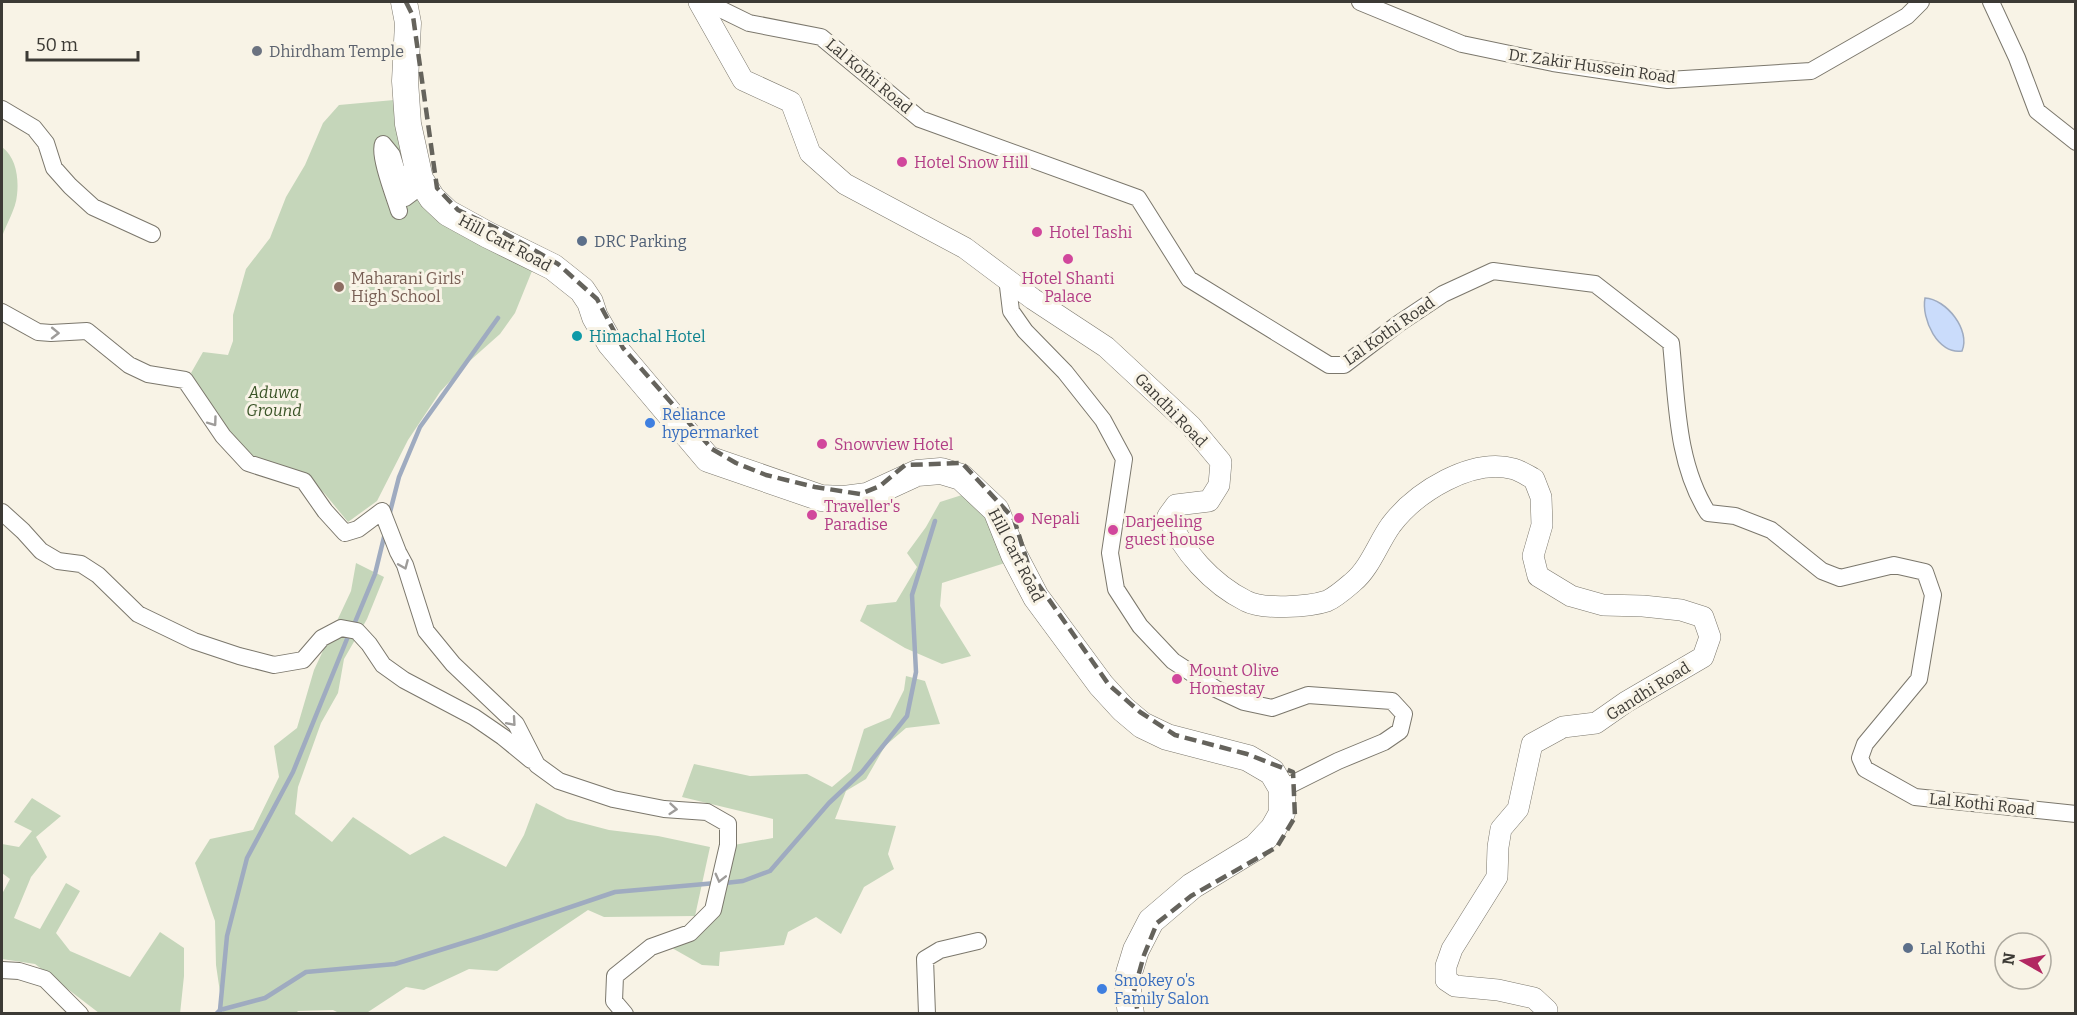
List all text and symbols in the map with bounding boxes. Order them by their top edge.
scale bar [27,24,138,62]
text: 50 m [36,34,78,56]
street label: Lal Kothi Road [822,35,916,118]
place label: Dhirdham Temple [269,42,404,61]
marker: Dhirdham Temple [250,44,264,58]
street label: Dr. Zakir Hussein Road [1507,45,1677,87]
place label: Hotel Snow Hill [914,153,1029,172]
marker: Hotel Snow Hill [895,155,909,169]
street label: Hill Cart Road [455,211,555,276]
place label: Hotel Tashi [1049,223,1133,242]
marker: Hotel Tashi [1030,225,1044,239]
place label: DRC Parking [594,232,687,251]
marker: DRC Parking [575,234,589,248]
marker: Hotel Shanti Palace [1061,252,1075,266]
place label: Maharani Girls' High School [351,269,464,306]
place label: Hotel Shanti Palace [1022,269,1115,306]
marker: Maharani Girls' High School [332,280,346,294]
street label: Lal Kothi Road [1340,292,1438,369]
one-way arrow [50,327,59,339]
place label: Himachal Hotel [589,327,706,346]
marker: Himachal Hotel [570,329,584,343]
street label: Gandhi Road [1131,369,1211,451]
park label: Aduwa Ground [246,383,302,420]
place label: Reliance hypermarket [662,405,759,442]
one-way arrow [206,415,217,426]
marker: Reliance hypermarket [643,416,657,430]
place label: Snowview Hotel [834,435,954,454]
marker: Snowview Hotel [815,437,829,451]
place label: Traveller's Paradise [824,497,900,534]
street label: Hill Cart Road [984,505,1048,605]
marker: Traveller's Paradise [805,508,819,522]
place label: Nepali [1031,509,1080,528]
marker: Nepali [1012,511,1026,525]
place label: Darjeeling guest house [1125,512,1215,549]
marker: Darjeeling guest house [1106,523,1120,537]
one-way arrow [397,559,409,570]
street label: Gandhi Road [1602,657,1694,724]
place label: Mount Olive Homestay [1189,661,1279,698]
marker: Mount Olive Homestay [1170,672,1184,686]
one-way arrow [505,715,516,726]
street label: Lal Kothi Road [1928,789,2036,819]
one-way arrow [668,802,677,815]
one-way arrow [715,873,728,883]
north arrow [1993,931,2053,991]
place label: Lal Kothi [1920,939,1986,958]
marker: Lal Kothi [1901,941,1915,955]
text: N [1998,951,2019,966]
place label: Smokey o's Family Salon [1114,971,1209,1008]
marker: Smokey o's Family Salon [1095,982,1109,996]

